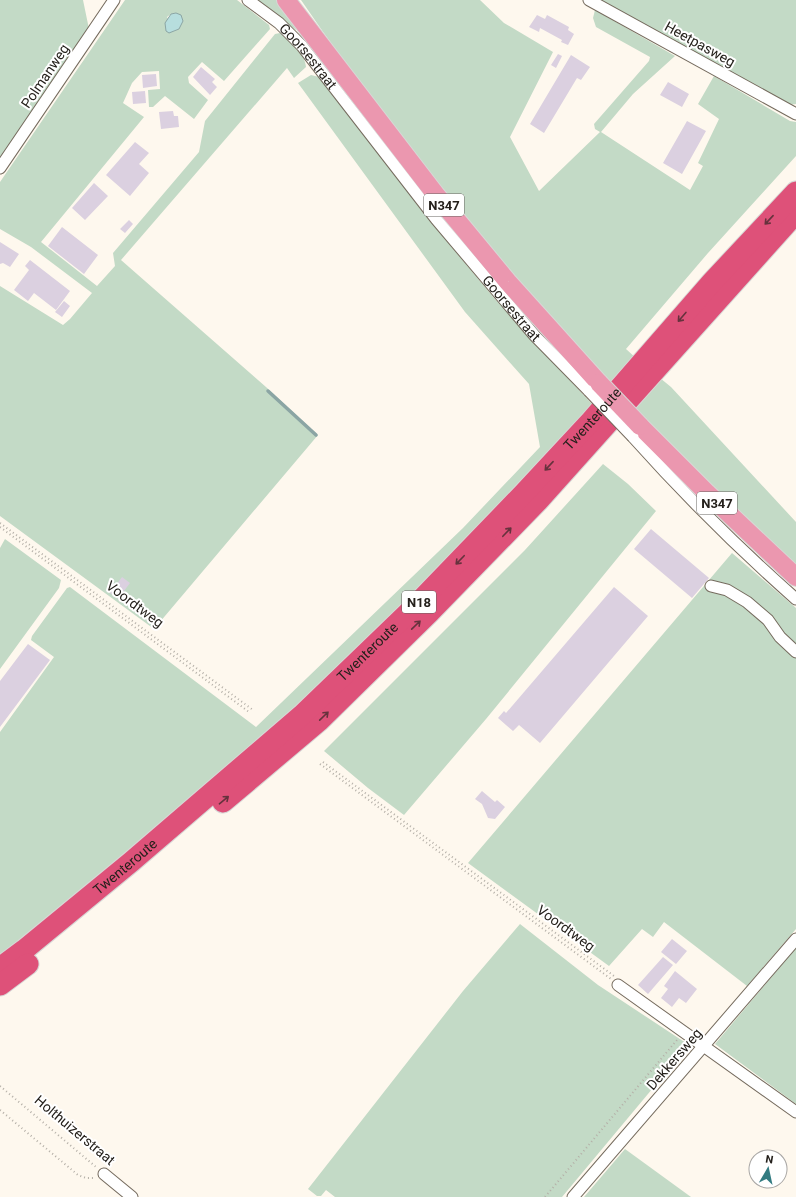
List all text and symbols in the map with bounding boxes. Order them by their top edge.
street label: Heetpasweg [662,18,738,70]
street label: Goorsestraat [276,20,341,93]
street label: Polmanweg [18,41,72,111]
road number: N347 [424,194,464,216]
one-way arrow [764,215,774,225]
street label: Goorsestraat [479,272,544,345]
one-way arrow [678,311,687,322]
street label: Twenteroute [560,384,624,453]
one-way arrow [545,461,554,471]
road number: N347 [697,492,737,514]
one-way arrow [502,527,512,537]
one-way arrow [455,555,464,565]
street label: Voordtweg [103,577,167,631]
road number: N18 [402,591,436,613]
street label: Twenteroute [334,619,401,685]
one-way arrow [411,620,421,630]
one-way arrow [319,711,329,721]
one-way arrow [219,796,230,805]
street label: Twenteroute [90,835,160,898]
street label: Voordtweg [534,902,598,954]
street label: Dekkersweg [643,1025,705,1093]
street label: Holthuizerstraat [32,1092,119,1168]
north arrow [748,1149,788,1189]
text: N [765,1153,775,1167]

